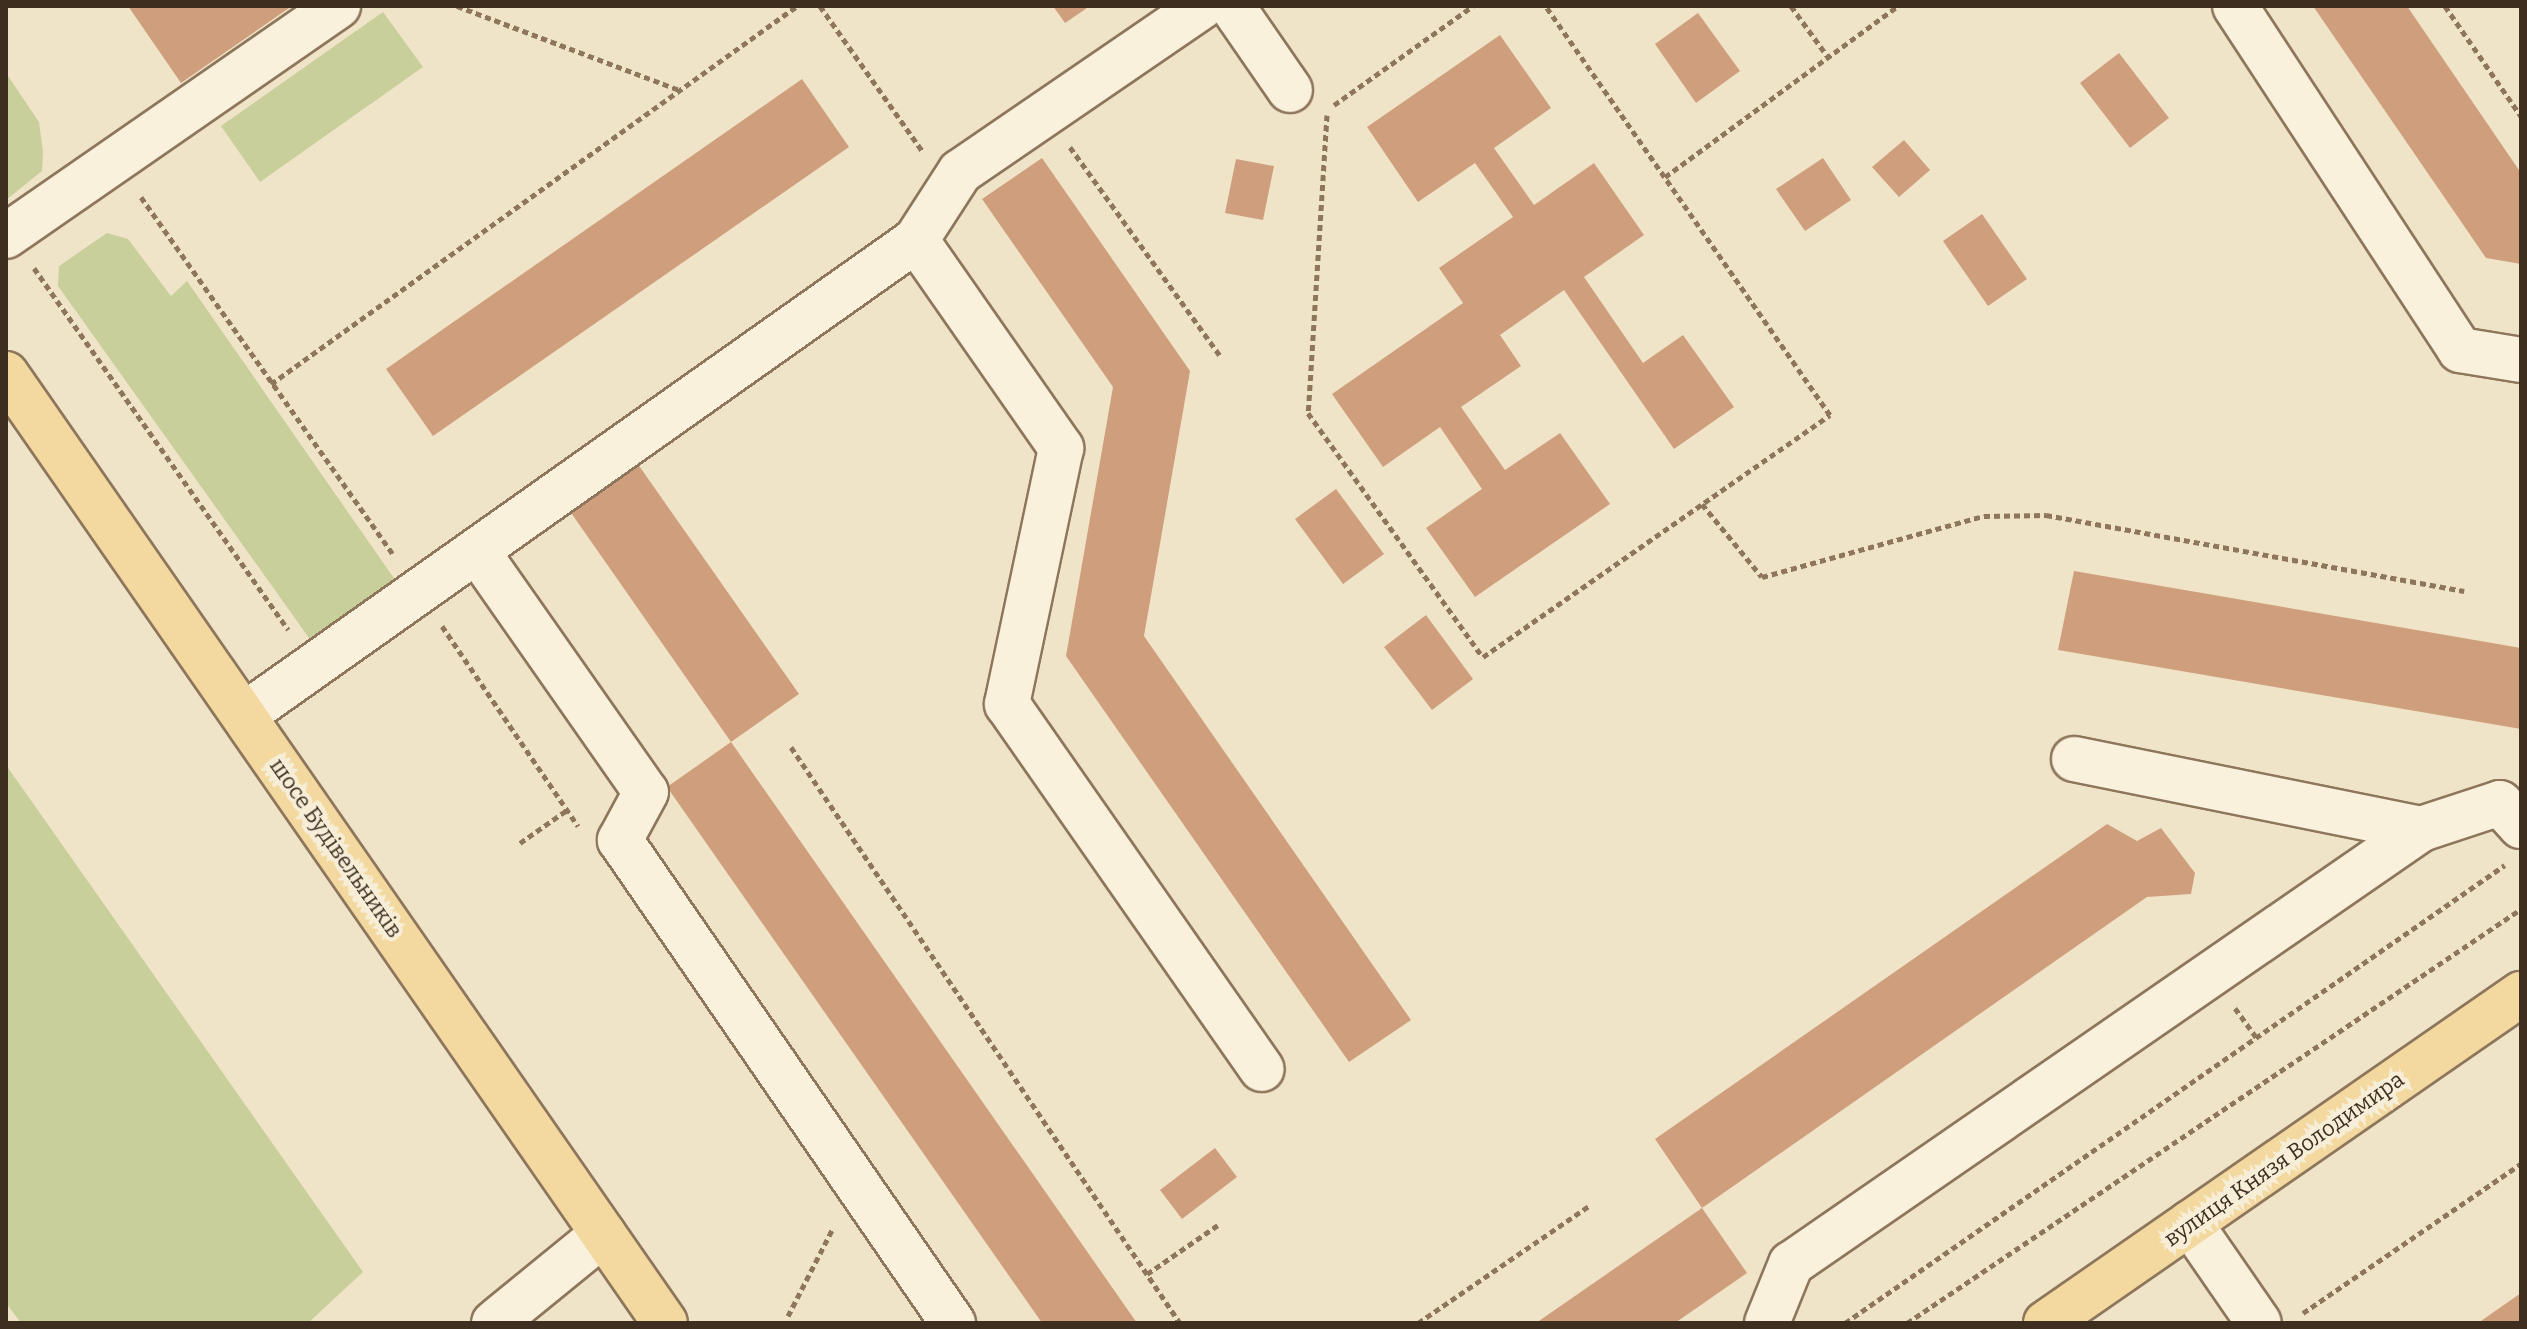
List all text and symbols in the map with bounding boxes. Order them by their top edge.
street label: шосе Будівельників [264,753,408,943]
street label: вулиця Князя Володимира [2159,1066,2409,1252]

